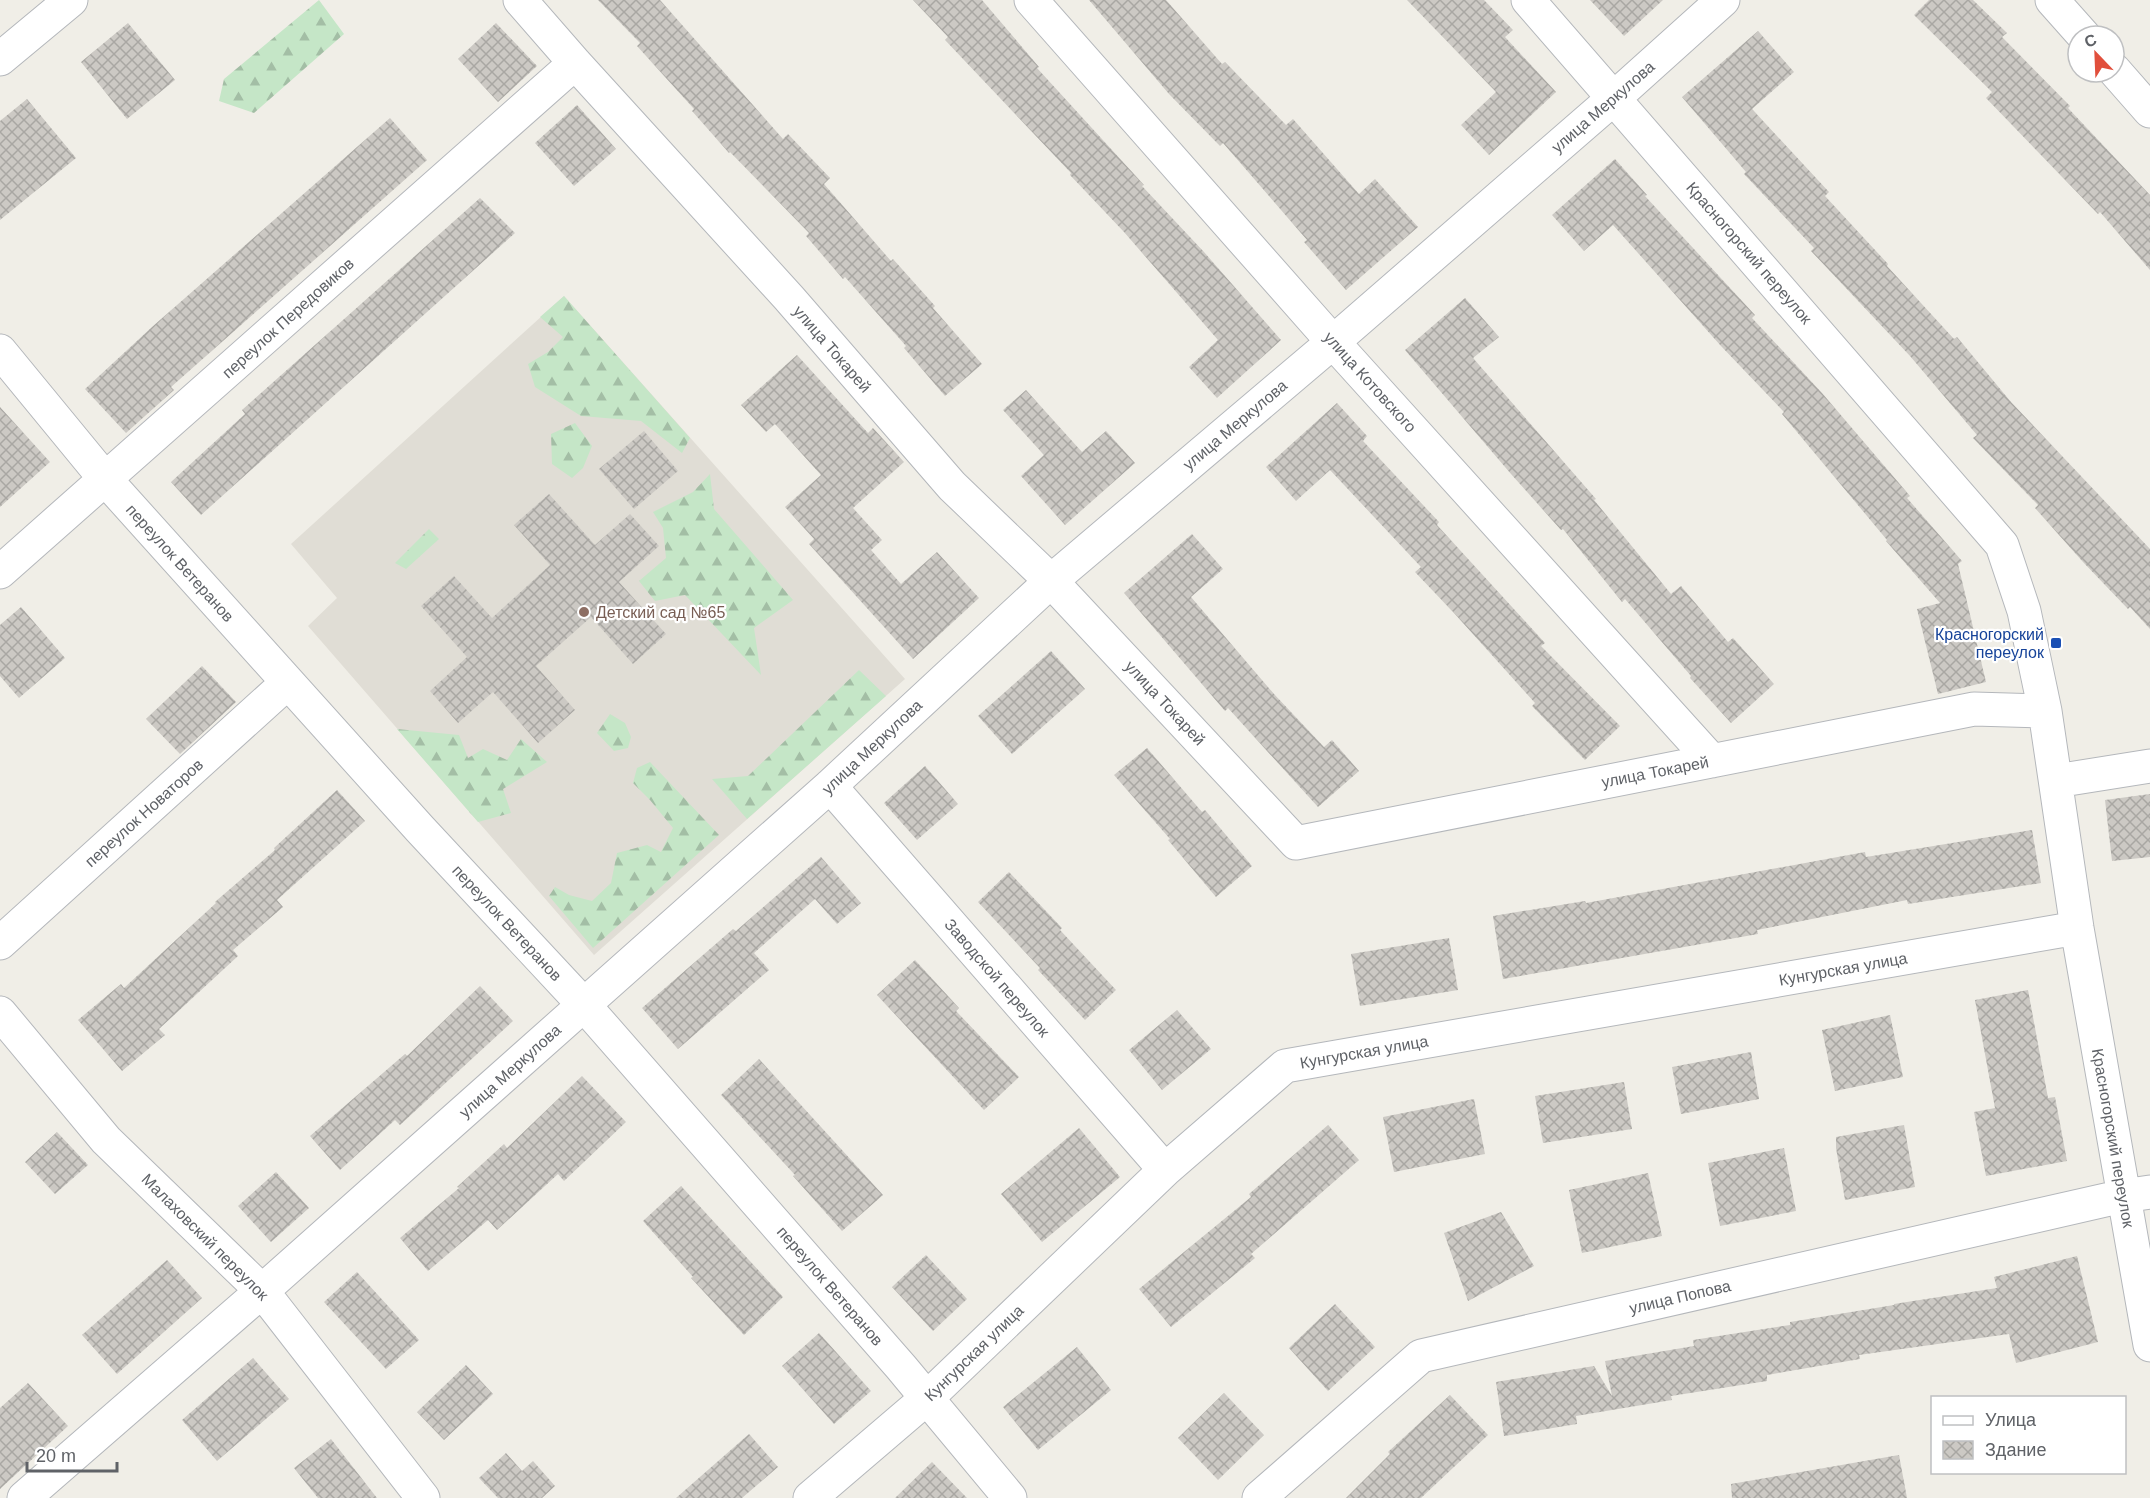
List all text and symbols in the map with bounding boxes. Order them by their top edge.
north arrow [2066,24,2126,84]
text: С [2082,30,2099,51]
street label: улица Меркулова [1548,58,1658,156]
street label: Красногорский переулок [1683,179,1816,328]
street label: переулок Передовиков [219,255,357,381]
street label: улица Токарей [790,302,874,396]
street label: улица Котовского [1320,328,1420,436]
street label: улица Меркулова [1180,377,1290,473]
street label: переулок Ветеранов [123,501,237,625]
place label: Детский сад №65 [596,604,725,621]
marker: Детский сад №65 [577,605,591,619]
place label: Красногорский переулок [1935,626,2045,661]
marker: Красногорский переулок [2049,636,2063,650]
street label: улица Токарей [1122,657,1208,749]
street label: улица Меркулова [819,696,925,798]
street label: улица Токарей [1600,753,1710,791]
street label: переулок Новаторов [82,756,206,870]
street label: переулок Ветеранов [449,862,565,984]
street label: Заводской переулок [941,916,1053,1041]
street label: Кунгурская улица [1777,949,1909,989]
street label: улица Меркулова [456,1021,564,1121]
street label: Кунгурская улица [1298,1032,1430,1072]
street label: Красногорский переулок [2089,1047,2137,1230]
street label: Малаховский переулок [138,1170,272,1304]
street label: переулок Ветеранов [774,1223,886,1349]
street label: улица Попова [1628,1277,1732,1317]
street label: Кунгурская улица [921,1302,1027,1404]
legend [1931,1396,2126,1474]
text: Улица [1985,1410,2037,1430]
scale bar [27,1435,117,1473]
text: Здание [1985,1440,2046,1460]
text: 20 m [36,1446,76,1466]

